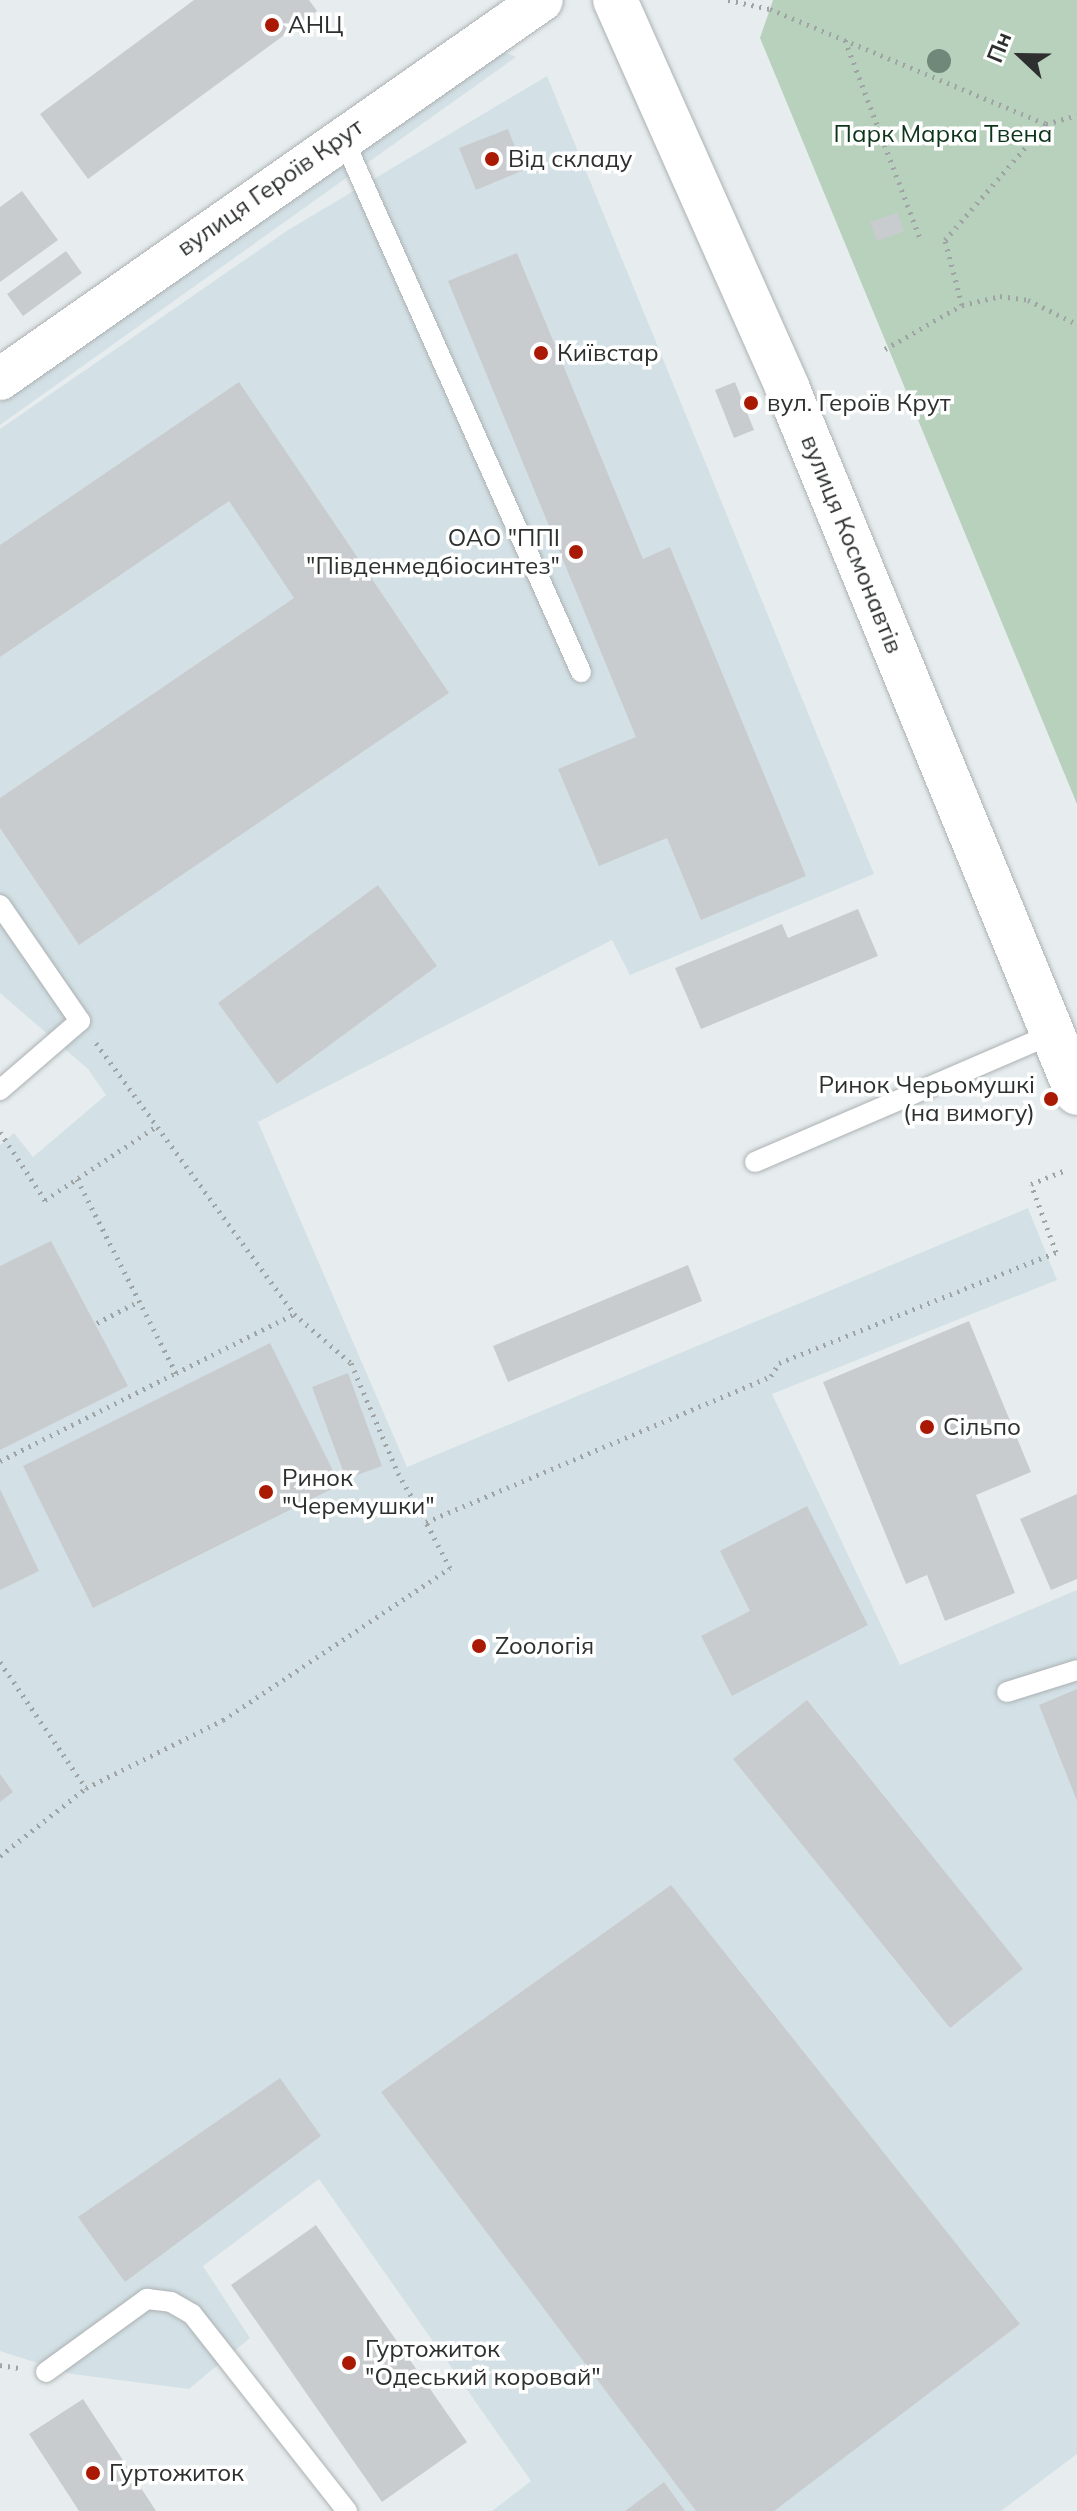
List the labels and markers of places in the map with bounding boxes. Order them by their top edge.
place label: АНЦ [288,11,343,39]
marker: АНЦ [263,16,281,34]
place label: Від складу [508,145,632,173]
marker: Від складу [483,150,501,168]
place label: Київстар [557,339,659,367]
marker: Київстар [532,344,550,362]
place label: вул. Героїв Крут [767,389,951,417]
marker: вул. Героїв Крут [742,394,760,412]
place label: ОАО "ППІ "Південмедбіосинтез" [306,524,560,580]
marker: ОАО "ППІ "Південмедбіосинтез" [567,543,585,561]
place label: Ринок Черьомушкі (на вимогу) [819,1071,1035,1127]
marker: Ринок Черьомушкі (на вимогу) [1042,1090,1060,1108]
place label: Сільпо [943,1413,1021,1441]
marker: Сільпо [918,1418,936,1436]
place label: Ринок "Черемушки" [282,1464,435,1520]
marker: Ринок "Черемушки" [257,1483,275,1501]
place label: Zooлогія [495,1632,594,1660]
marker: Zooлогія [470,1637,488,1655]
place label: Гуртожиток "Одеський коровай" [365,2335,601,2391]
marker: Гуртожиток "Одеський коровай" [340,2354,358,2372]
place label: Гуртожиток [109,2459,244,2487]
marker: Гуртожиток [84,2464,102,2482]

